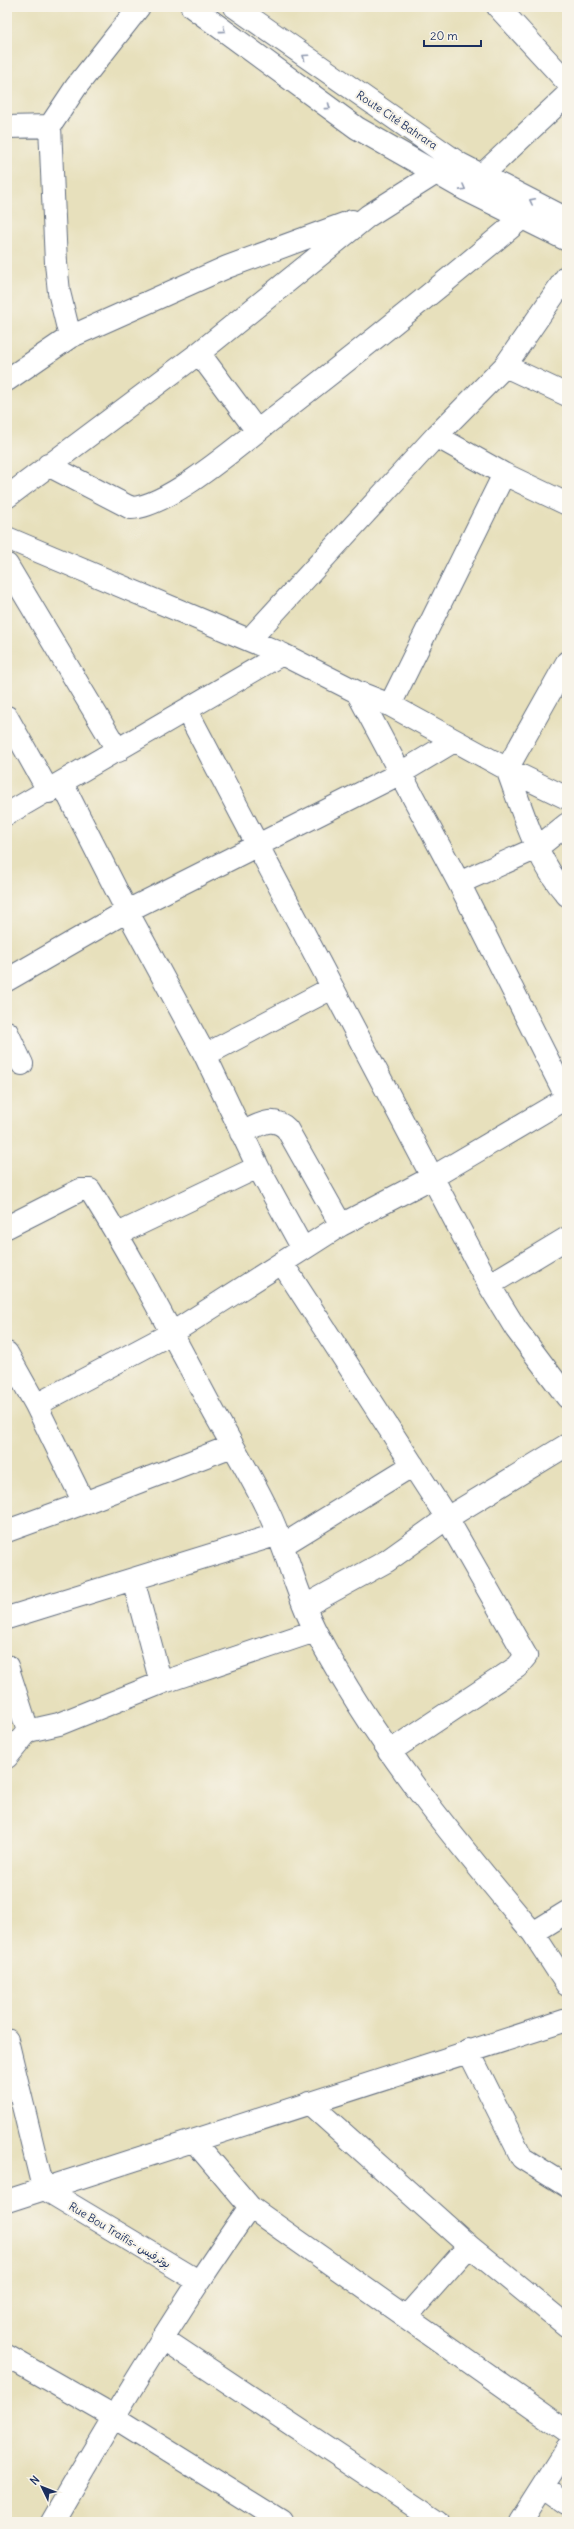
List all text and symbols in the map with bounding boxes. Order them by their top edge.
scale bar [424,22,481,48]
one-way arrow [219,25,226,32]
text: 20 m [430,28,458,43]
one-way arrow [302,54,309,61]
street label: Route Cité Bahrara [354,88,440,152]
one-way arrow [324,102,331,109]
one-way arrow [459,184,466,191]
one-way arrow [529,198,537,206]
street label: Rue Bou Traifis- بوترفيس [66,2199,174,2272]
north arrow [22,2467,62,2507]
text: N [27,2473,42,2488]

